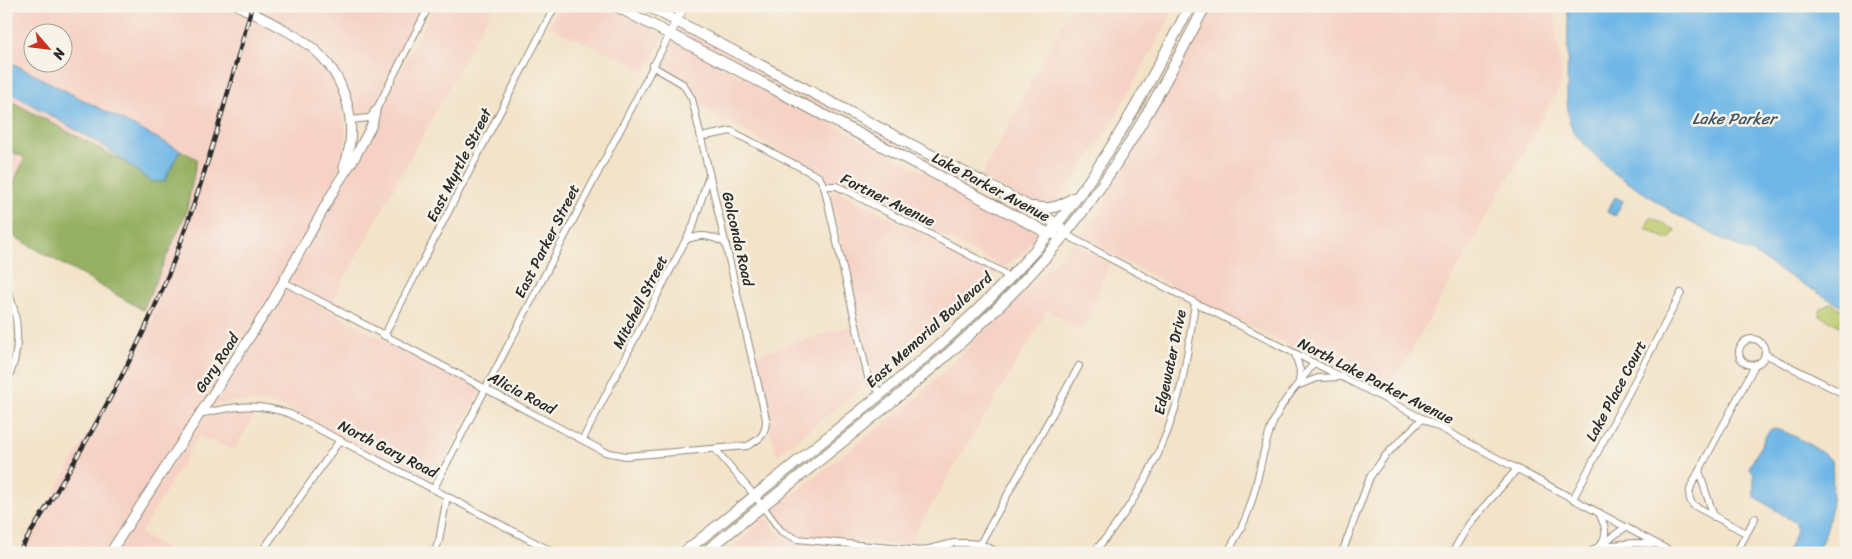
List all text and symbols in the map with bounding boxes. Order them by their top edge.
north arrow [22,22,72,72]
text: N [46,43,73,64]
street label: East Myrtle Street [419,103,499,227]
water label: Lake Parker [1692,104,1779,133]
street label: Lake Parker Avenue [927,145,1055,229]
street label: Fortner Avenue [836,166,940,234]
street label: East Parker Street [507,179,587,303]
street label: Golconda Road [715,189,762,290]
street label: Mitchell Street [605,250,675,353]
street label: East Memorial Boulevard [860,265,999,394]
street label: Edgewater Drive [1146,307,1194,417]
street label: Gary Road [188,327,247,398]
street label: North Lake Parker Avenue [1293,330,1459,432]
street label: Lake Place Court [1578,335,1654,446]
street label: Alicia Road [483,364,561,422]
street label: North Gary Road [334,413,443,486]

